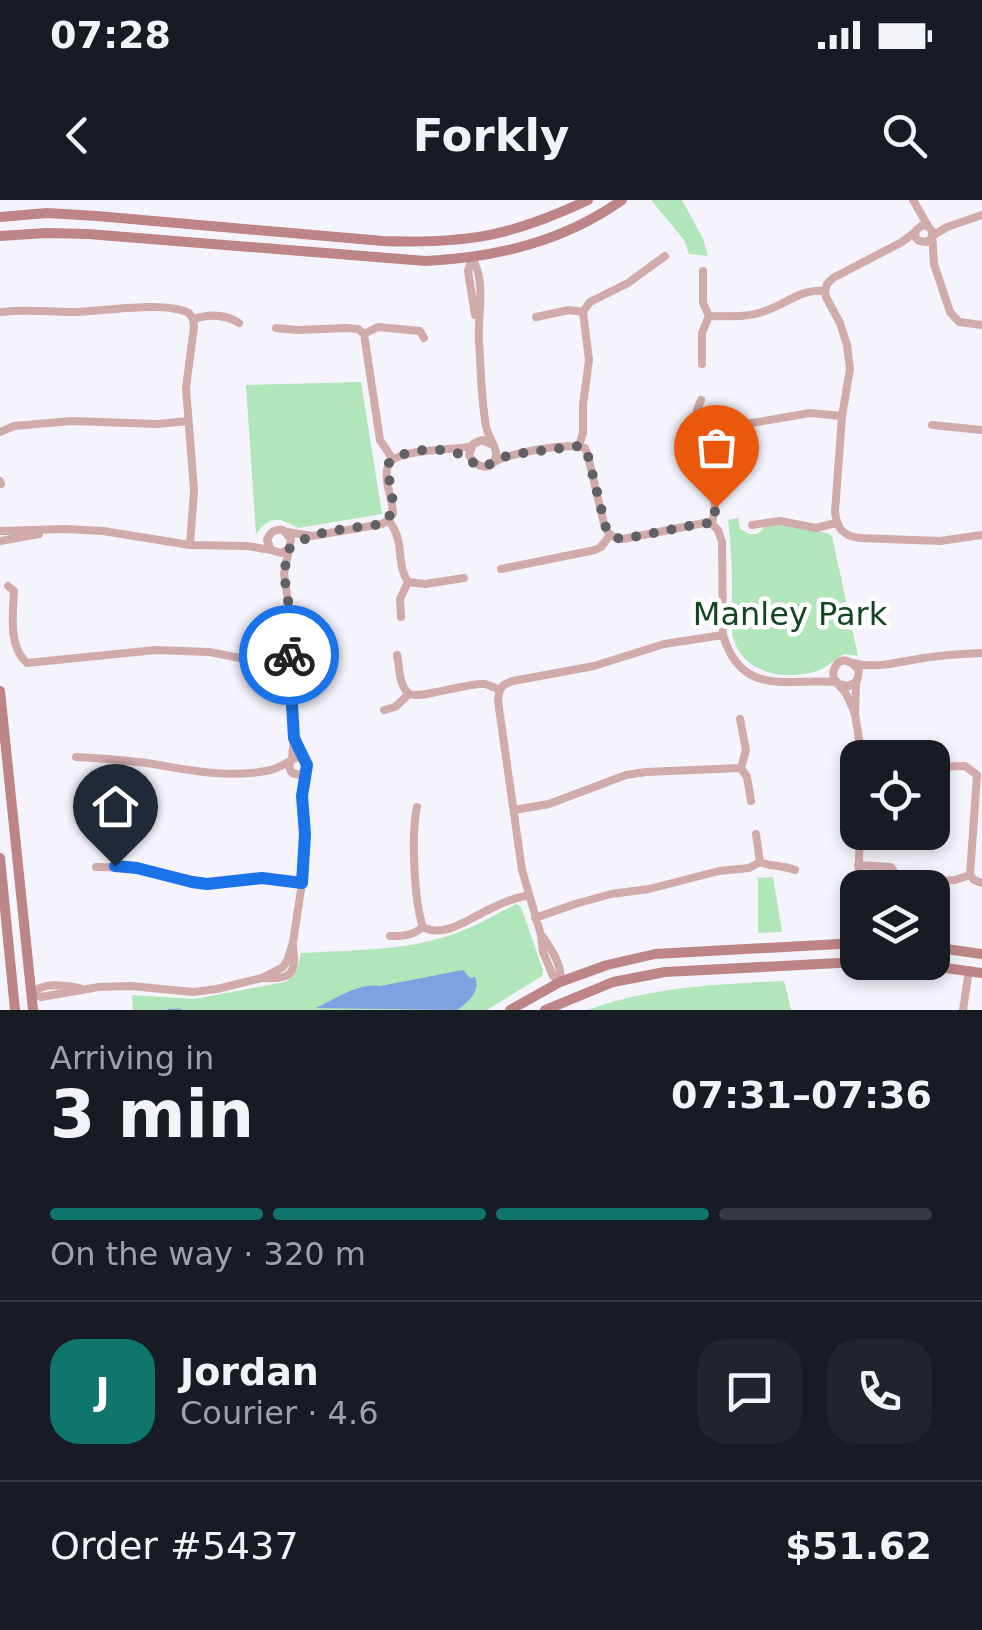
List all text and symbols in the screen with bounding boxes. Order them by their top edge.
text: 07:28 [50,13,171,57]
icon: back [50,108,105,163]
icon: search [877,108,932,163]
text: Forkly [413,109,569,162]
pin [674,405,759,508]
icon: bag [689,420,744,475]
park label: Manley Park [693,595,888,633]
courier [239,605,339,705]
icon: bike [262,628,317,683]
map controls [840,740,950,980]
button: locate [840,740,950,850]
pin [73,764,158,867]
icon: home [88,779,143,834]
button: layers [840,870,950,980]
text: Arriving in [50,1039,214,1077]
text: 07:31–07:36 [671,1073,932,1117]
text: 3 min [50,1077,254,1152]
text: On the way · 320 m [50,1235,366,1273]
button: chat [697,1339,802,1444]
button: phone [827,1339,932,1444]
text: Jordan [180,1350,319,1394]
text: J [95,1369,110,1413]
text: Courier · 4.6 [180,1394,379,1432]
text: Order #5437 [50,1524,299,1568]
text: $51.62 [785,1524,932,1568]

